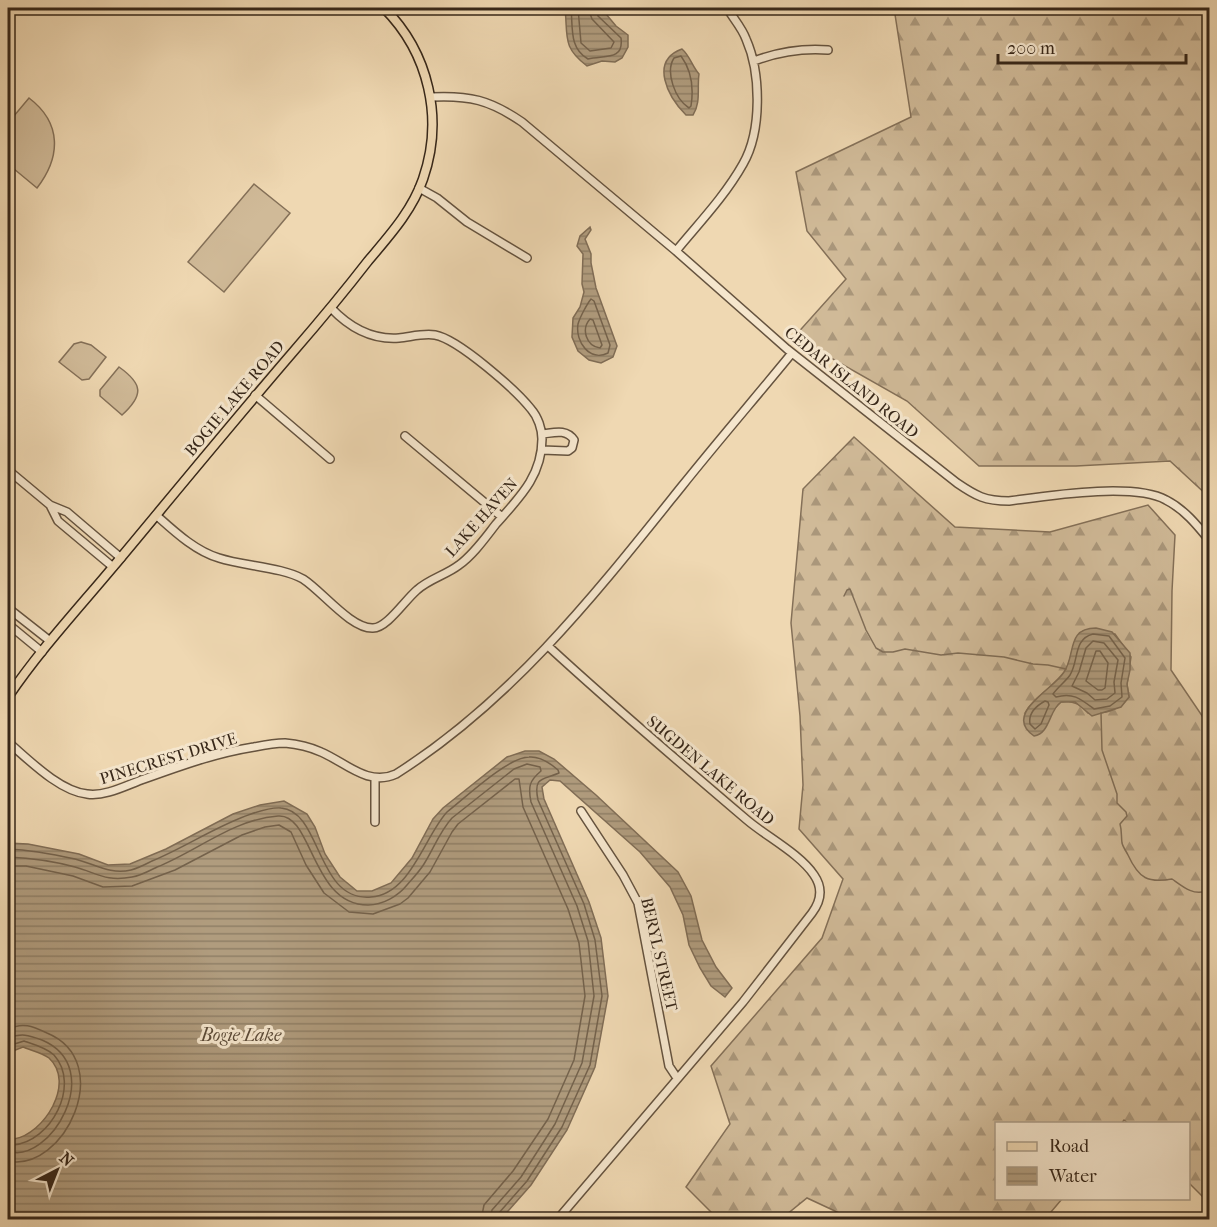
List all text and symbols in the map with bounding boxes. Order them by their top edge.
scale bar [998,27,1186,65]
text: 200 m [1007,38,1055,59]
street label: CEDAR ISLAND ROAD [781,323,922,442]
street label: BOGIE LAKE ROAD [180,337,288,460]
street label: LAKE HAVEN [441,474,522,561]
street label: SUGDEN LAKE ROAD [643,712,778,829]
street label: PINECREST DRIVE [97,729,239,788]
street label: BERYL STREET [637,896,682,1013]
water label: Bogie Lake [200,1025,282,1046]
legend [995,1122,1190,1200]
text: Road [1049,1136,1089,1157]
north arrow [27,1140,87,1200]
text: N [56,1148,78,1171]
text: Water [1048,1166,1097,1187]

